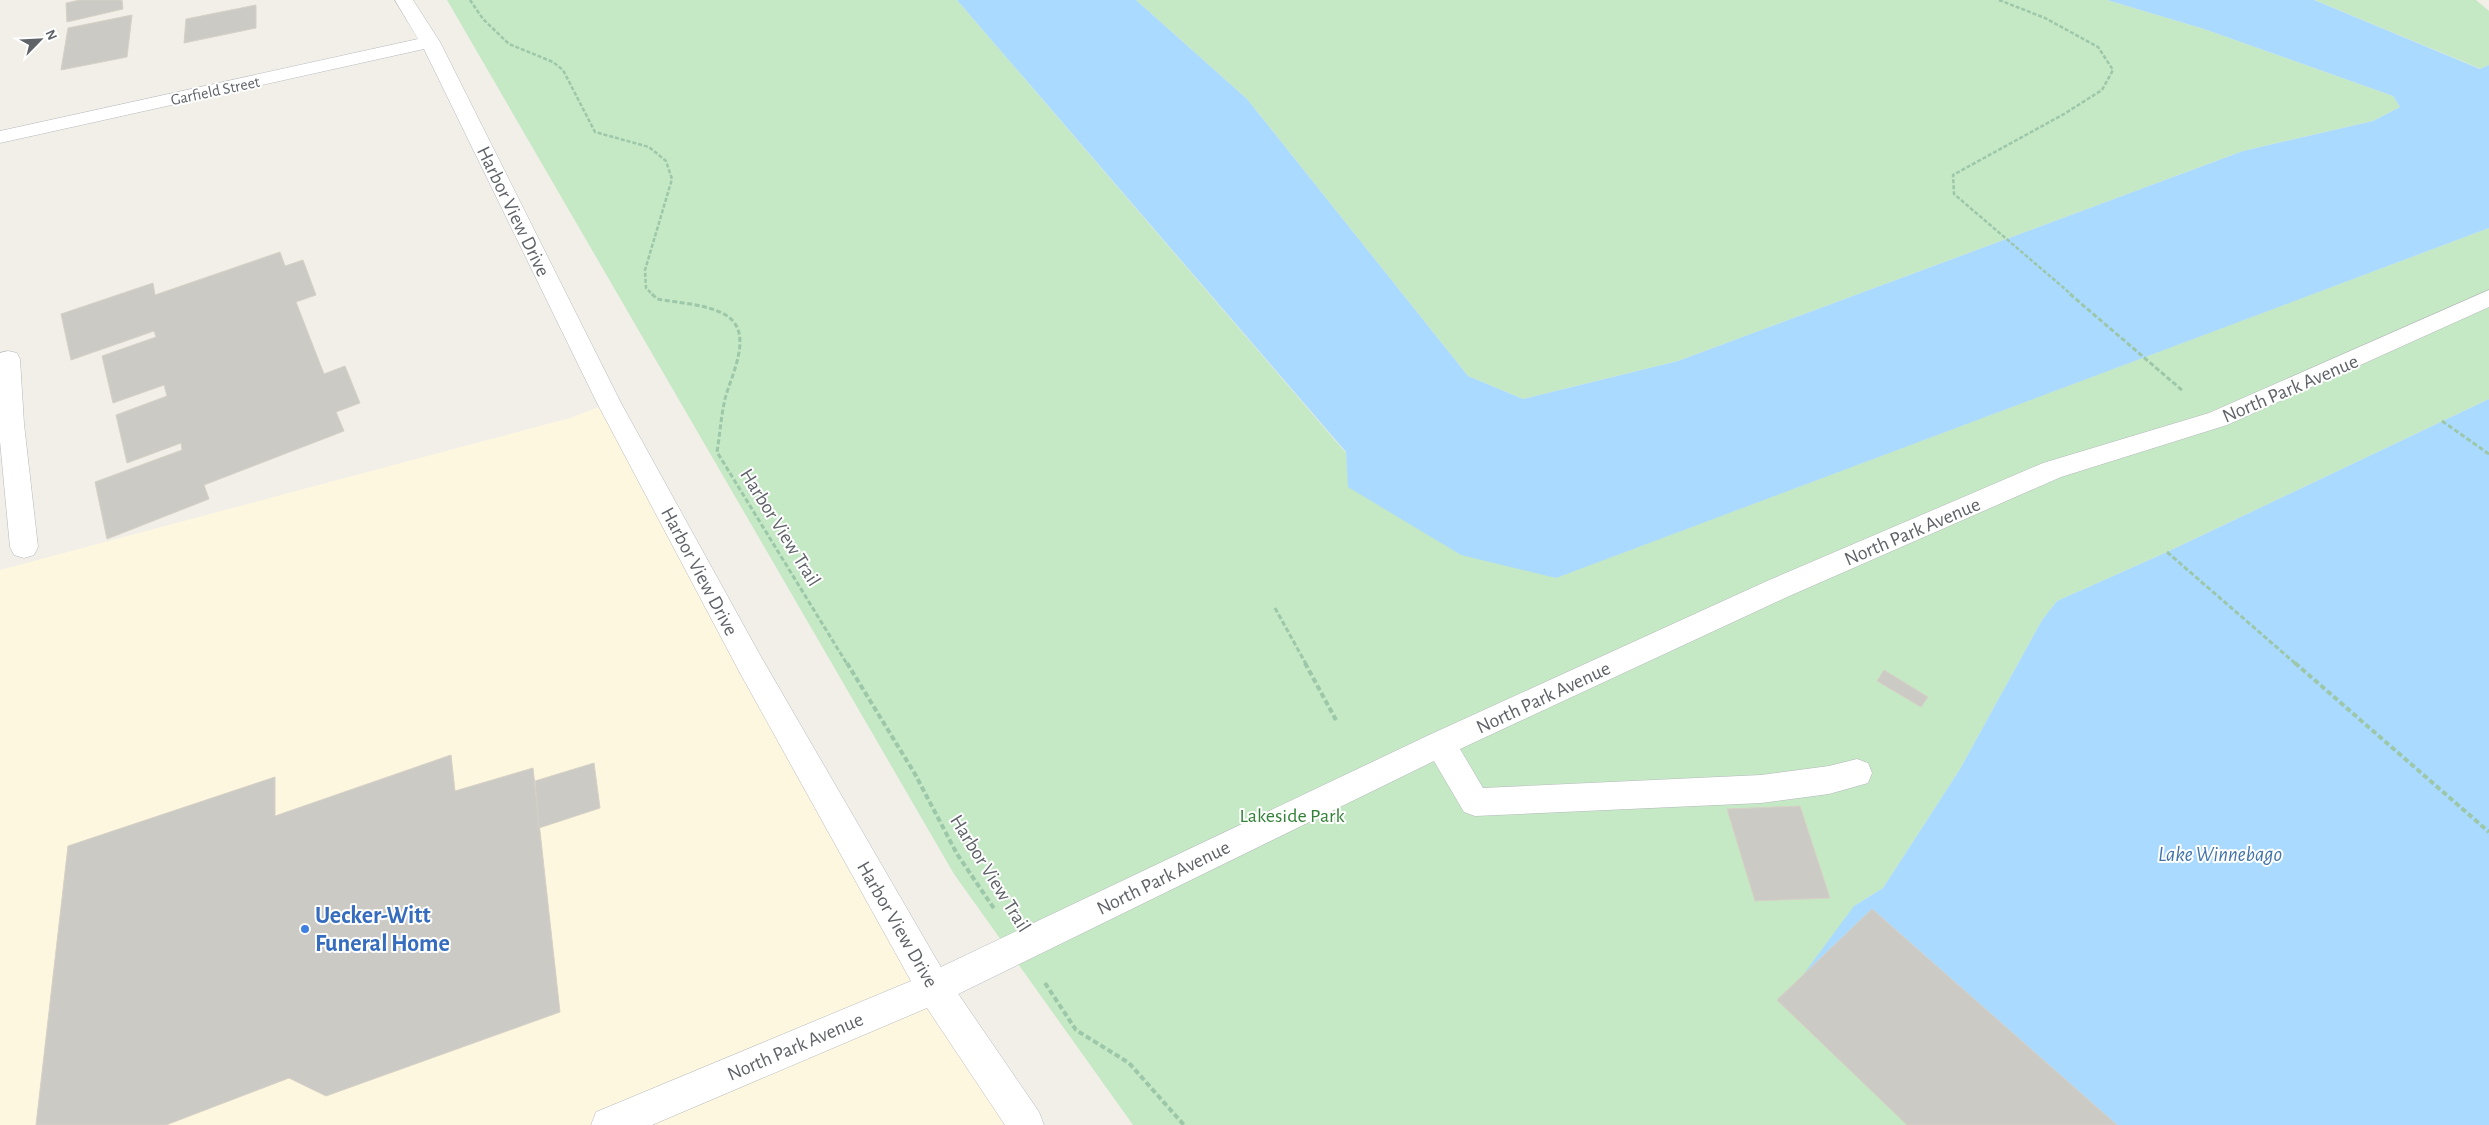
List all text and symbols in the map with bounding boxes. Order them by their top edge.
north arrow [15,15,65,65]
text: N [43,28,59,42]
street label: Garfield Street [169,74,261,108]
street label: Harbor View Drive [473,143,553,280]
street label: North Park Avenue [2219,351,2361,427]
street label: Harbor View Trail [736,465,824,590]
street label: North Park Avenue [1841,494,1983,570]
street label: Harbor View Drive [657,504,741,639]
street label: North Park Avenue [1473,658,1614,738]
park label: Lakeside Park [1239,806,1345,826]
street label: Harbor View Trail [946,811,1034,936]
street label: North Park Avenue [1094,837,1233,919]
water label: Lake Winnebago [2158,844,2282,865]
street label: Harbor View Drive [853,858,941,991]
place label: Uecker-Witt Funeral Home [315,904,450,956]
marker: Uecker-Witt Funeral Home [299,923,311,935]
street label: North Park Avenue [724,1009,866,1085]

